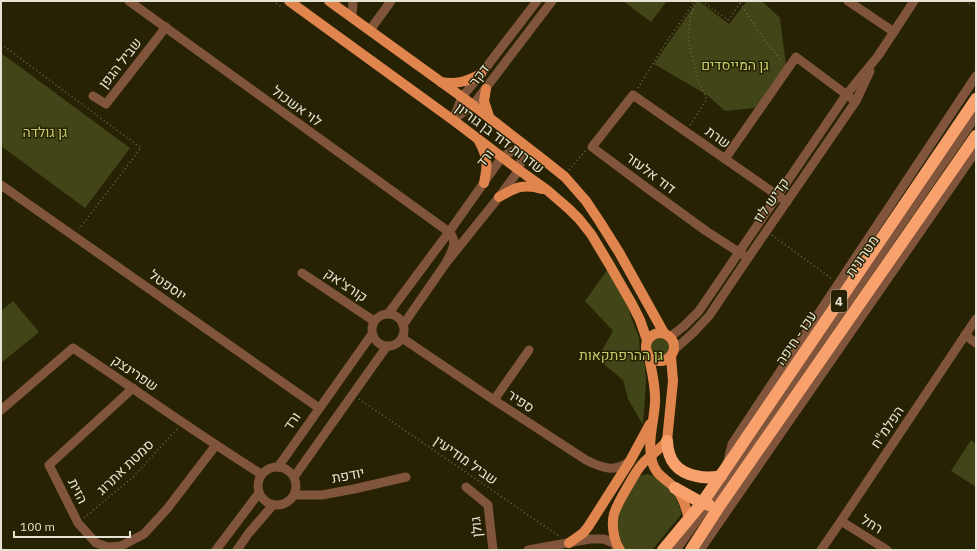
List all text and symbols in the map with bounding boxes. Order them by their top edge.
street label: שביל הגפן [95,34,145,92]
park label: גן המייסדים [701,56,769,74]
street label: דקר [465,60,493,90]
street label: לוי אשכול [268,82,326,130]
street label: שדרות דוד בן גוריון [452,99,548,177]
street label: שרת [702,122,734,152]
park label: גן גולדה [22,123,68,141]
street label: ורד [472,145,498,171]
street label: דוד אלעזר [622,148,680,198]
street label: קדיש לוז [749,174,793,226]
street label: מטרונית [841,232,883,280]
street label: קורצ'אק [321,264,371,306]
street label: יוספטל [146,266,190,304]
road number: 4 [831,290,847,312]
street label: עכו - חיפה [771,307,821,369]
park label: גן ההרפתקאות [579,346,663,364]
street label: שפרינצק [108,351,162,395]
street label: ספיר [504,386,538,416]
street label: הפלמ"ח [866,402,908,452]
street label: ורד [279,408,305,434]
street label: שביל מודיעין [430,431,502,489]
street label: סמטת אתרוג [93,435,157,499]
street label: יודפת [330,463,366,487]
street label: הזית [64,475,92,507]
street label: רחל [858,510,886,538]
scale bar [14,513,130,539]
street label: גולן [466,516,486,538]
text: 100 m [20,519,55,534]

